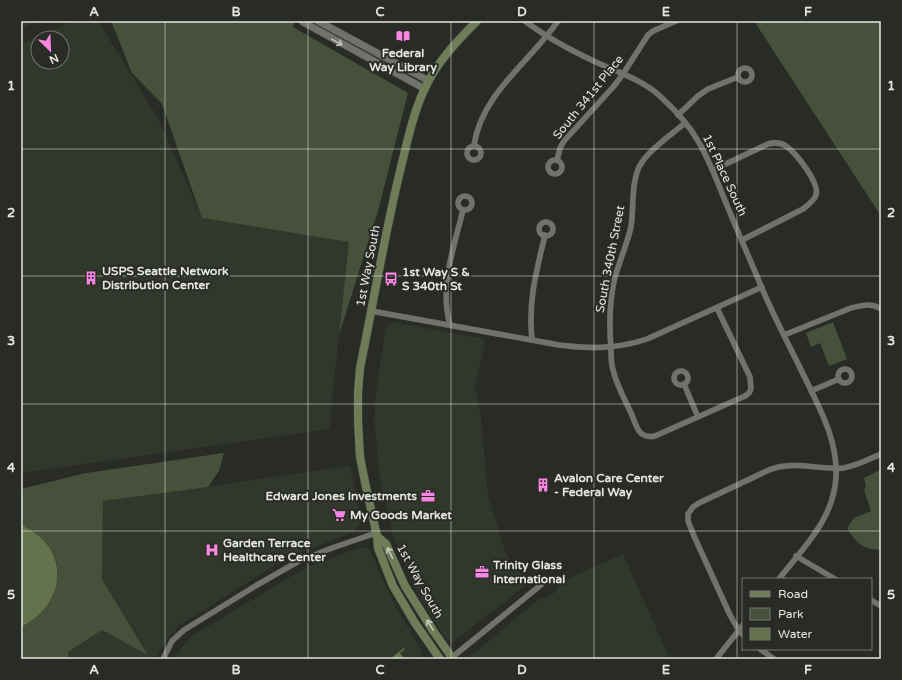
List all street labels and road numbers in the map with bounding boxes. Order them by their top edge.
street label: South 341st Place [550,52,626,142]
street label: 1st Place South [700,132,750,218]
street label: South 340th Street [593,204,627,314]
street label: 1st Way South [353,224,383,308]
street label: 1st Way South [394,541,446,621]

